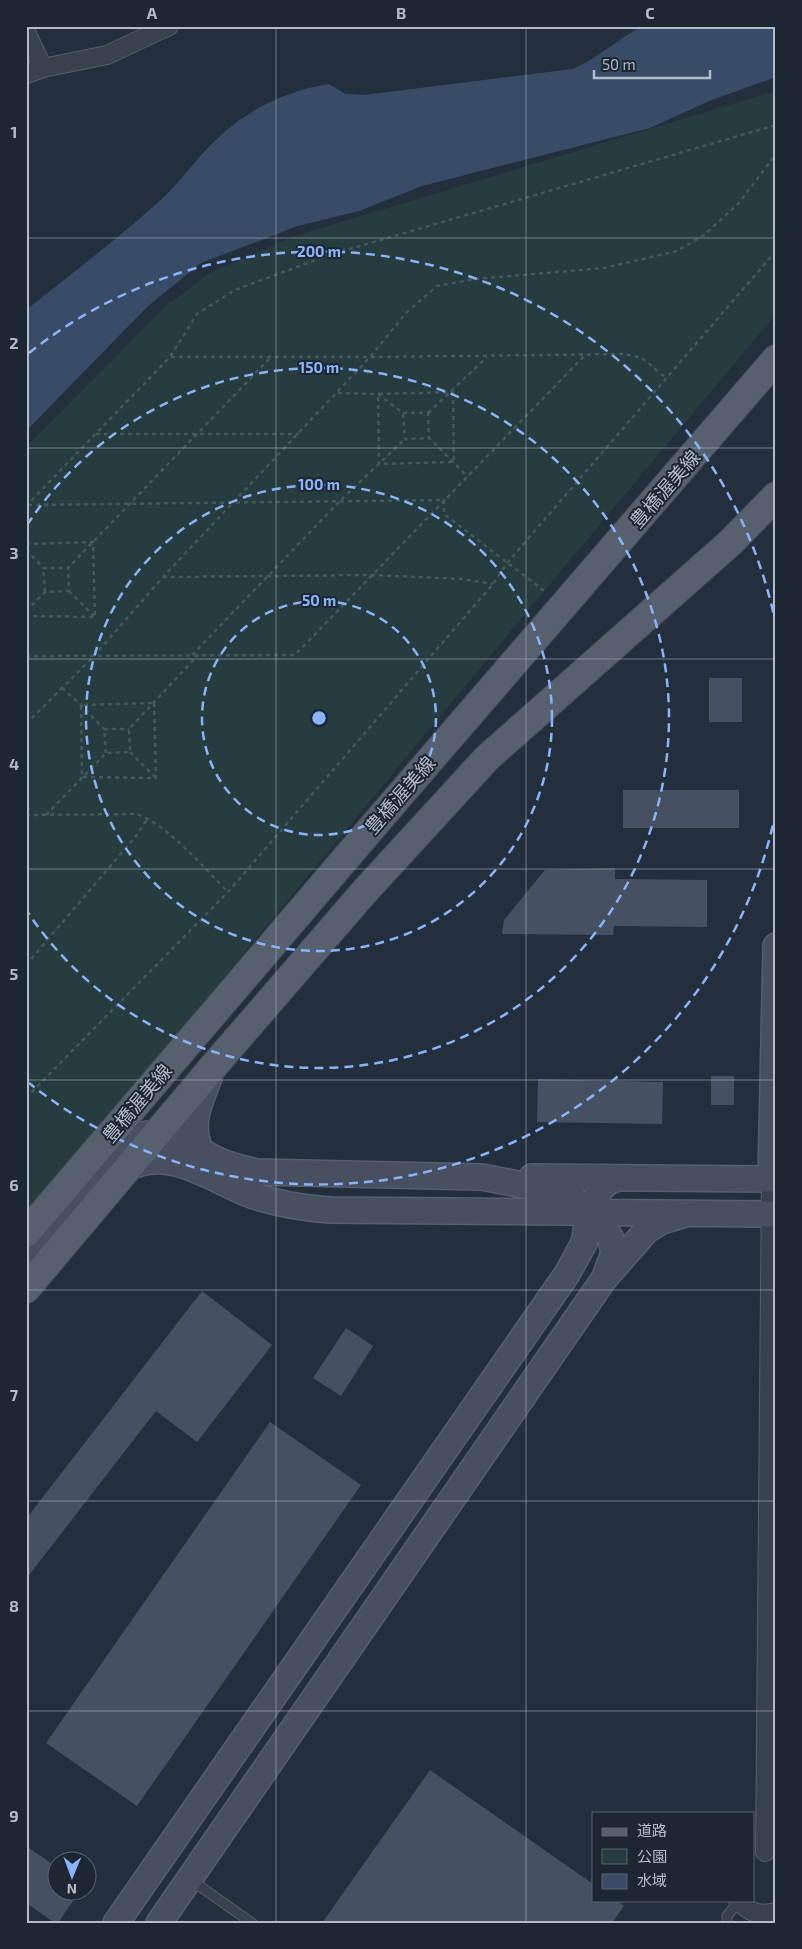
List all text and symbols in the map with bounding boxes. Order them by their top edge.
text: A [147,3,158,22]
text: B [396,3,406,22]
text: C [645,3,655,22]
scale bar [594,48,711,80]
text: 50 m [602,55,636,73]
text: 1 [11,122,17,141]
text: 200 m [297,242,341,260]
text: 2 [9,333,19,352]
text: 150 m [299,358,339,376]
street label: 豊橋渥美線 [625,445,704,532]
text: 100 m [298,475,340,493]
text: 3 [9,543,19,562]
text: 50 m [302,591,336,609]
centre of rings [310,709,328,727]
street label: 豊橋渥美線 [360,751,439,838]
text: 4 [9,754,19,773]
text: 5 [10,964,19,983]
street label: 豊橋渥美線 [97,1059,176,1146]
text: 6 [9,1175,19,1194]
text: 7 [10,1385,19,1404]
text: 8 [9,1596,19,1615]
text: 9 [9,1806,19,1825]
legend [592,1812,754,1902]
text: 道路 [637,1821,667,1839]
text: 公園 [637,1847,667,1865]
north arrow [48,1852,98,1902]
text: 水域 [637,1871,667,1889]
text: N [67,1881,77,1898]

